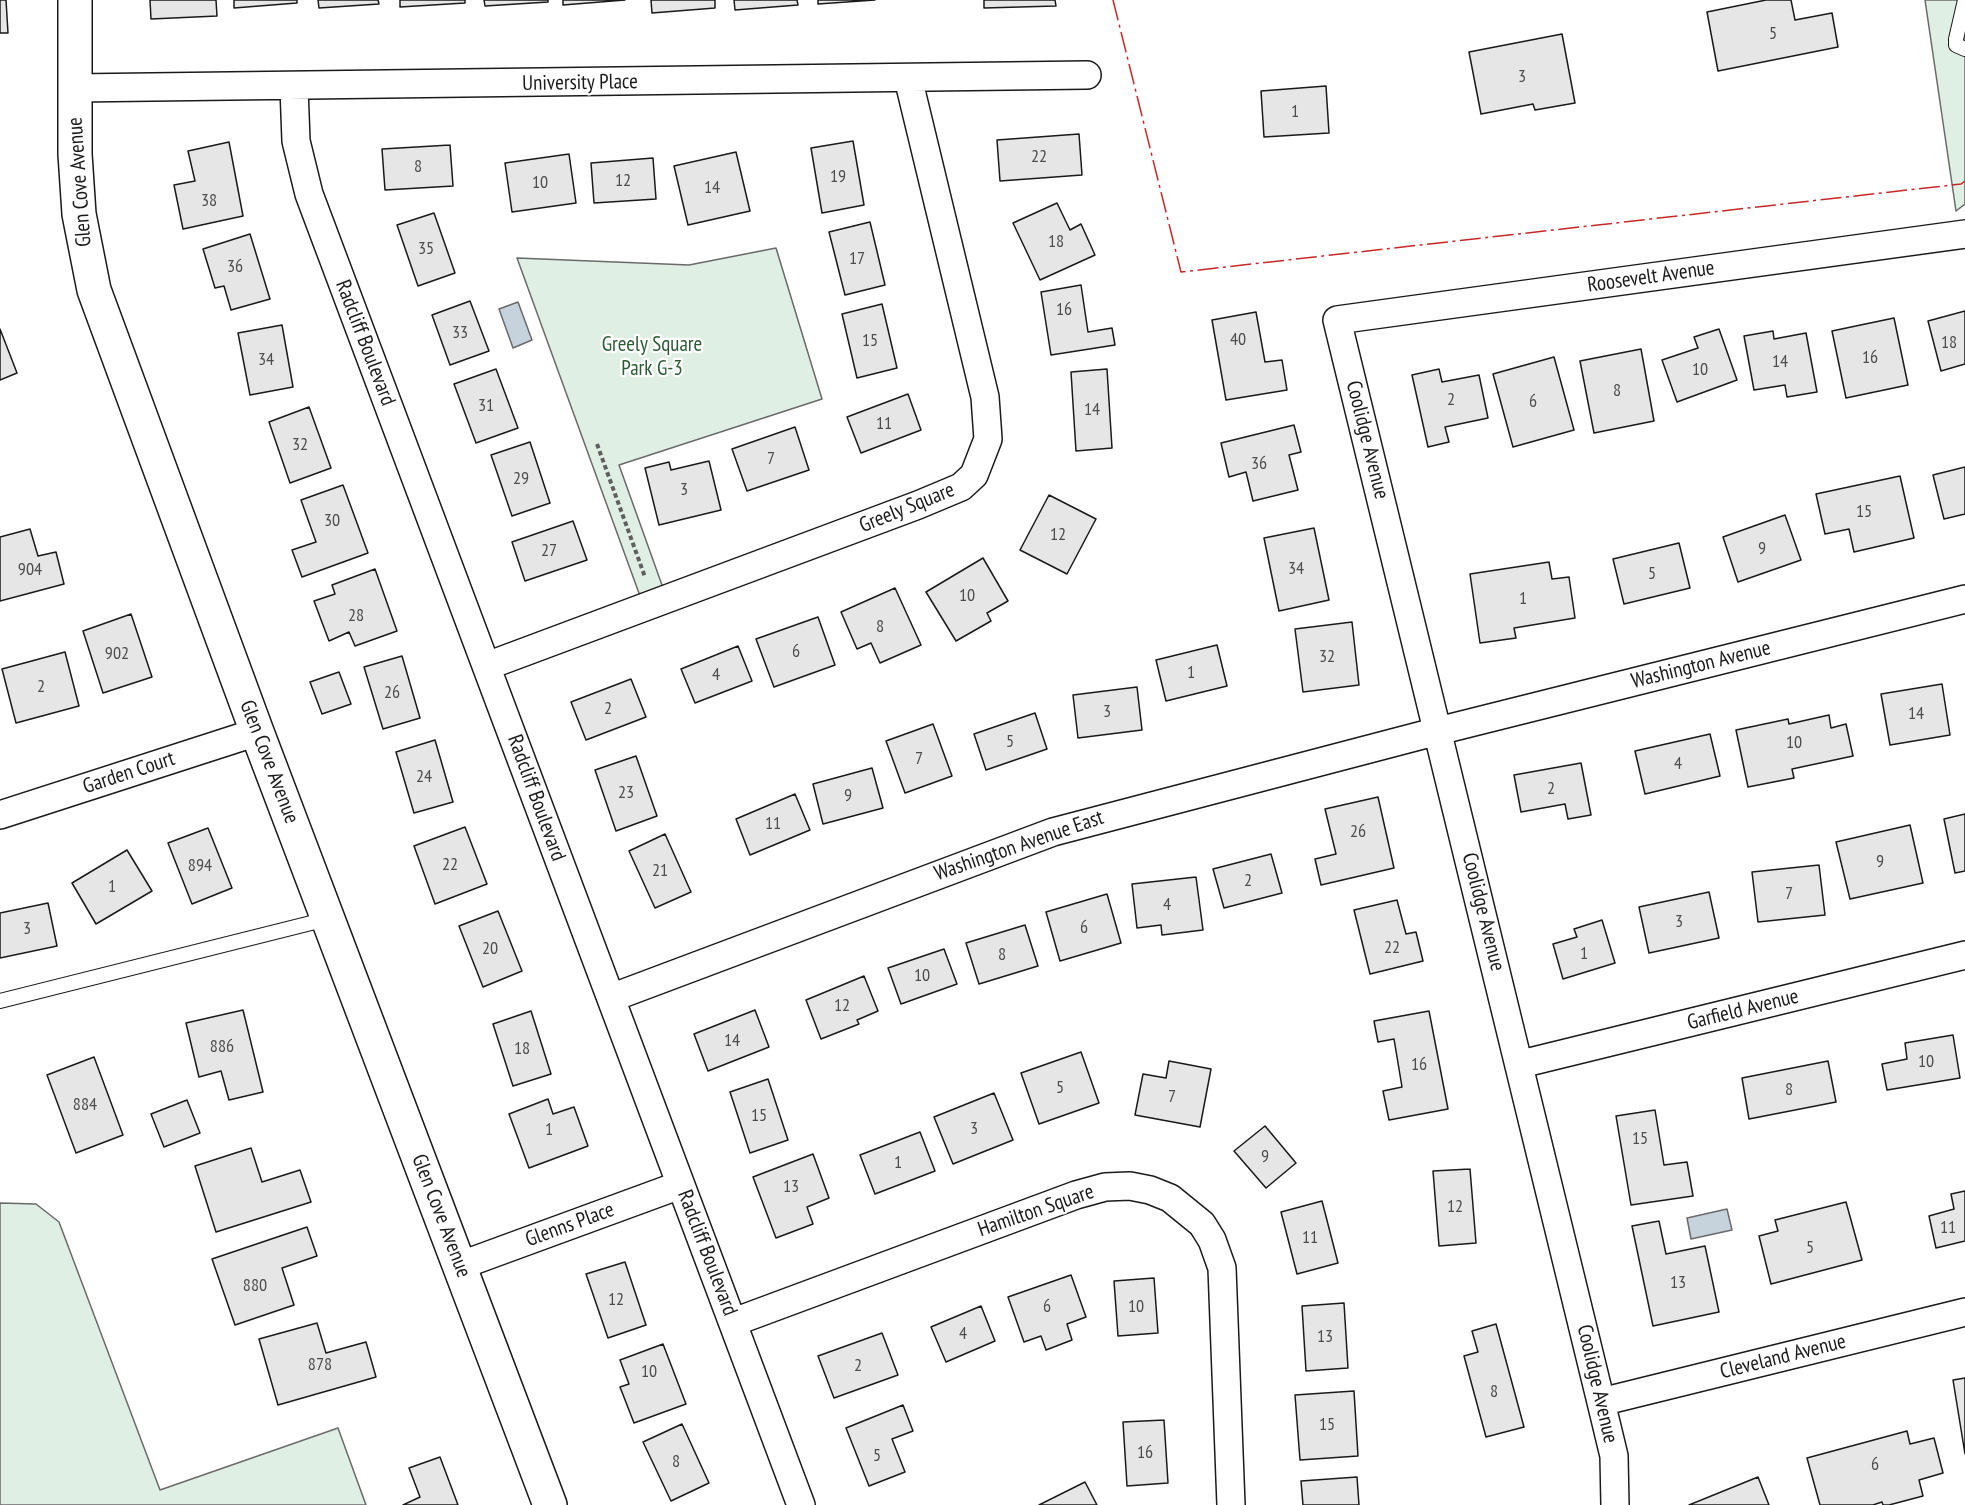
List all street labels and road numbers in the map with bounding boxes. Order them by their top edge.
street label: University Place [522,69,638,97]
street label: Glen Cove Avenue [63,116,97,248]
street label: Roosevelt Avenue [1586,256,1716,298]
street label: Radcliff Boulevard [330,277,400,409]
street label: Coolidge Avenue [1340,378,1394,502]
street label: Greely Square [856,477,958,539]
street label: Washington Avenue [1629,636,1773,694]
street label: Glen Cove Avenue [234,697,304,827]
street label: Radcliff Boulevard [502,731,570,865]
street label: Garden Court [80,746,178,800]
street label: Washington Avenue East [931,805,1107,887]
street label: Coolidge Avenue [1456,850,1510,974]
street label: Garfield Avenue [1685,984,1801,1036]
street label: Glen Cove Avenue [406,1151,476,1281]
street label: Hamilton Square [975,1179,1097,1243]
street label: Radcliff Boulevard [672,1187,742,1319]
street label: Glenns Place [522,1197,618,1253]
street label: Coolidge Avenue [1571,1322,1623,1446]
street label: Cleveland Avenue [1717,1329,1849,1385]

